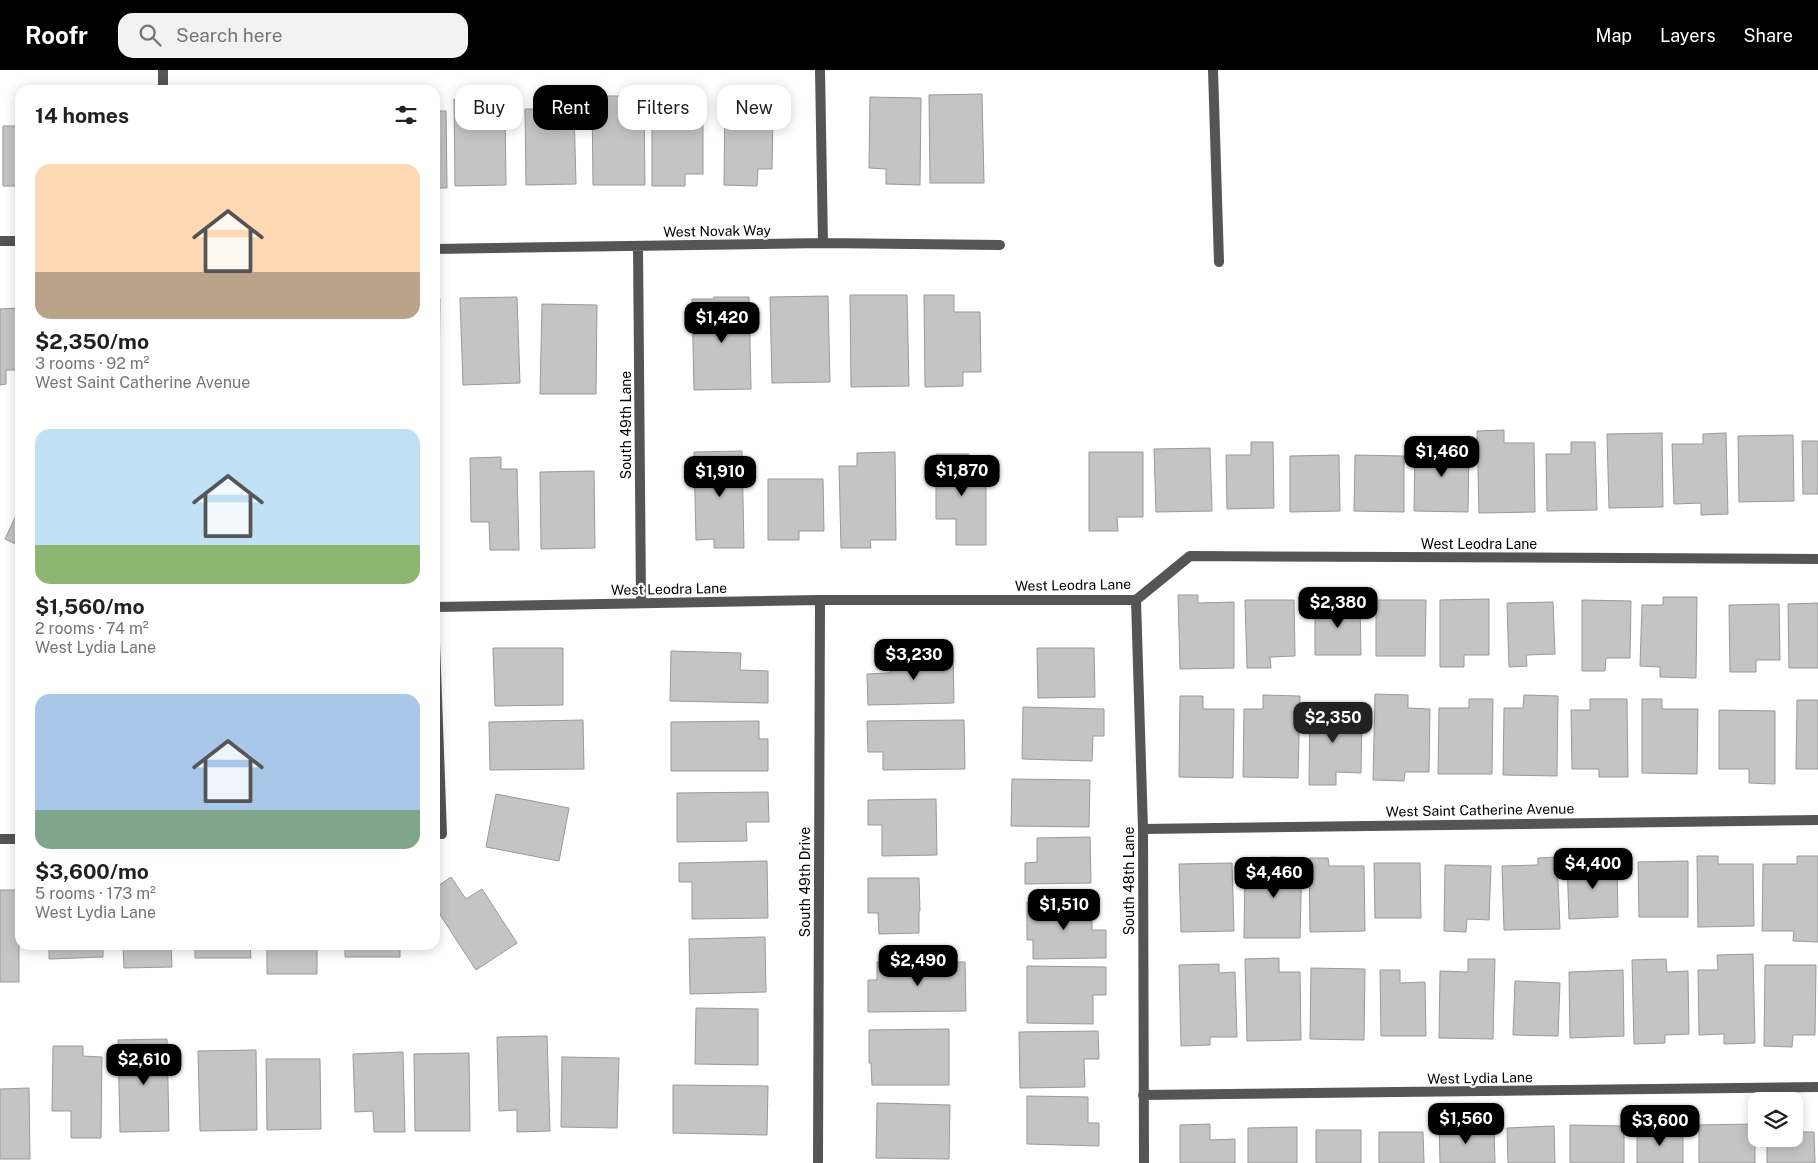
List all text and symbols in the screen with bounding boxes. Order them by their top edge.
search box [118,13,468,58]
text: Roofr [25,21,88,49]
icon: search [136,21,164,49]
text: Search here [176,24,283,46]
text: Map [1596,25,1632,46]
text: Layers [1660,25,1716,46]
text: Share [1744,25,1793,46]
chip: Buy [455,85,523,130]
chip: Rent [533,85,608,130]
chip: Filters [618,85,707,130]
chip: New [717,85,791,130]
icon: filters [392,101,420,129]
text: 14 homes [35,103,129,128]
icon: home [183,196,273,286]
street label: West Novak Way [663,222,772,240]
pin: $1,420 [681,302,763,344]
text: $1,420 [695,308,749,327]
text: $2,350/mo [35,329,149,354]
text: 3 rooms · 92 m² [35,354,149,373]
street label: South 49th Lane [618,371,634,479]
text: West Saint Catherine Avenue [35,373,250,392]
pin: $1,460 [1401,436,1483,478]
text: $1,460 [1415,442,1469,461]
pin: $1,870 [921,454,1003,497]
pin: $1,910 [679,456,761,498]
icon: home [183,461,273,551]
text: $1,870 [936,461,988,480]
text: $1,910 [695,462,745,481]
street label: West Leodra Lane [1421,536,1537,552]
street label: West Leodra Lane [1015,576,1131,594]
street label: West Leodra Lane [611,580,727,598]
pin: $2,380 [1297,586,1379,629]
text: $2,380 [1309,593,1367,612]
text: $1,560/mo [35,594,145,619]
text: 2 rooms · 74 m² [35,619,149,638]
text: West Lydia Lane [35,638,156,657]
pin: $3,230 [873,638,955,681]
text: $3,230 [885,645,943,664]
pin: $2,350 [1292,702,1374,744]
text: $2,350 [1304,708,1362,727]
icon: home [183,726,273,816]
street label: West Saint Catherine Avenue [1386,800,1574,820]
street label: South 49th Drive [797,827,813,937]
street label: South 48th Lane [1121,827,1137,935]
pin: $4,400 [1552,848,1634,890]
text: $4,400 [1565,854,1621,873]
pin: $4,460 [1233,856,1315,899]
text: $3,600/mo [35,859,149,884]
text: $4,460 [1245,863,1303,882]
text: 5 rooms · 173 m² [35,884,156,903]
pin: $1,510 [1023,888,1105,931]
text: $1,510 [1039,895,1089,914]
text: West Lydia Lane [35,903,156,922]
pin: $2,490 [877,944,959,987]
text: $2,490 [890,951,946,970]
pin: $2,610 [103,1044,185,1086]
text: $2,610 [117,1050,171,1069]
street label: West Lydia Lane [1427,1069,1533,1087]
map controls [1748,1092,1803,1147]
button: layers [1748,1092,1803,1147]
pin: $1,560 [1425,1102,1507,1145]
pin: $3,600 [1619,1104,1701,1147]
text: $1,560 [1439,1109,1493,1128]
text: $3,600 [1631,1111,1689,1130]

